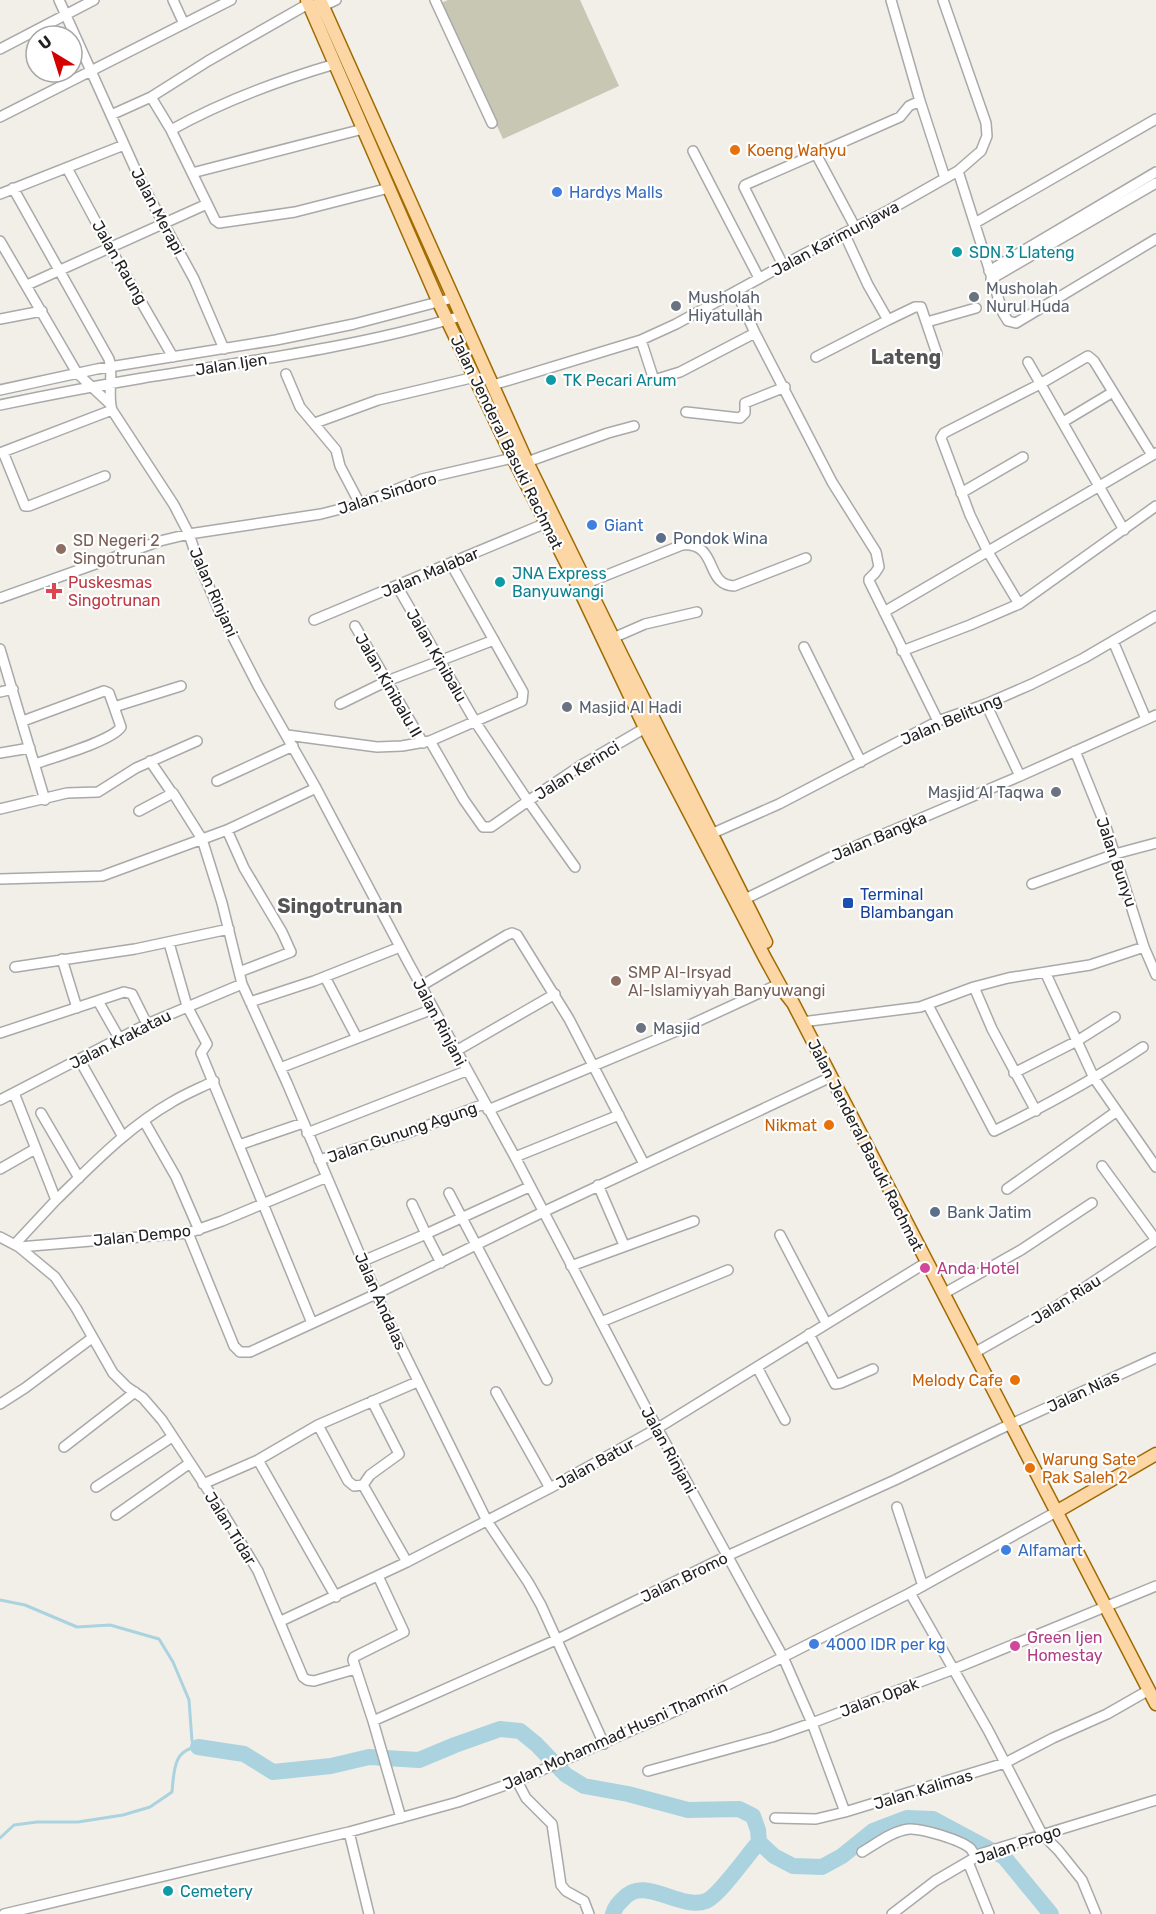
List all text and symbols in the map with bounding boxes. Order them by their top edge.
north arrow [24,24,84,84]
text: U [35,32,55,54]
place label: Koeng Wahyu [747,141,846,160]
marker: Koeng Wahyu [728,143,742,157]
street label: Jalan Merapi [127,165,188,258]
place label: Hardys Malls [569,183,663,202]
marker: Hardys Malls [550,185,564,199]
street label: Jalan Karimunjawa [768,197,902,280]
street label: Jalan Raung [88,217,151,307]
place label: SDN 3 Llateng [969,243,1075,262]
marker: SDN 3 Llateng [950,245,964,259]
place label: Musholah Nurul Huda [986,279,1070,316]
place label: Musholah Hiyatullah [688,288,763,325]
marker: Musholah Nurul Huda [967,290,981,304]
marker: Musholah Hiyatullah [669,299,683,313]
street label: Jalan Jenderal Basuki Rachmat [446,332,567,552]
district label: Lateng [871,345,941,369]
street label: Jalan Ijen [194,349,268,380]
place label: TK Pecari Arum [563,371,677,390]
marker: TK Pecari Arum [544,373,558,387]
street label: Jalan Sindoro [335,469,439,518]
place label: Giant [604,516,643,535]
marker: Giant [585,518,599,532]
place label: Pondok Wina [673,529,768,548]
place label: SD Negeri 2 Singotrunan [73,531,165,568]
marker: Pondok Wina [654,531,668,545]
marker: SD Negeri 2 Singotrunan [54,542,68,556]
street label: Jalan Malabar [379,543,482,602]
street label: Jalan Rinjani [185,545,242,640]
place label: JNA Express Banyuwangi [512,564,607,601]
place label: Puskesmas Singotrunan [68,573,160,610]
marker: JNA Express Banyuwangi [493,575,507,589]
marker: Puskesmas Singotrunan [45,582,63,600]
street label: Jalan Kinibalu [402,605,471,705]
street label: Jalan Kinibalu II [351,630,426,741]
street label: Jalan Belitung [898,690,1005,749]
place label: Masjid Al Hadi [579,698,682,717]
marker: Masjid Al Hadi [560,700,574,714]
street label: Jalan Kerinci [532,737,623,804]
place label: Masjid Al Taqwa [928,783,1044,802]
marker: Masjid Al Taqwa [1049,785,1063,799]
street label: Jalan Bangka [829,808,929,865]
street label: Jalan Bunyu [1092,815,1141,909]
place label: Terminal Blambangan [860,885,954,922]
district label: Singotrunan [277,894,403,918]
marker: Terminal Blambangan [841,896,855,910]
place label: SMP Al-Irsyad Al-Islamiyyah Banyuwangi [628,963,825,1000]
marker: SMP Al-Irsyad Al-Islamiyyah Banyuwangi [609,974,623,988]
street label: Jalan Rinjani [409,975,470,1069]
street label: Jalan Krakatau [66,1006,174,1073]
place label: Masjid [653,1019,700,1038]
marker: Masjid [634,1021,648,1035]
street label: Jalan Jenderal Basuki Rachmat [804,1036,928,1255]
street label: Jalan Gunung Agung [325,1098,479,1167]
place label: Nikmat [765,1116,817,1135]
marker: Nikmat [822,1118,836,1132]
place label: Bank Jatim [947,1203,1031,1222]
marker: Bank Jatim [928,1205,942,1219]
street label: Jalan Dempo [92,1221,192,1250]
street label: Jalan Andalas [351,1250,410,1353]
place label: Anda Hotel [937,1259,1019,1278]
marker: Anda Hotel [918,1261,932,1275]
street label: Jalan Riau [1028,1271,1104,1328]
street label: Jalan Nias [1044,1367,1122,1416]
place label: Melody Cafe [912,1371,1003,1390]
marker: Melody Cafe [1008,1373,1022,1387]
street label: Jalan Rinjani [637,1404,700,1497]
street label: Jalan Batur [553,1434,638,1493]
place label: Warung Sate Pak Saleh 2 [1042,1450,1136,1487]
marker: Warung Sate Pak Saleh 2 [1023,1461,1037,1475]
street label: Jalan Tidar [201,1488,260,1568]
place label: Alfamart [1018,1541,1083,1560]
marker: Alfamart [999,1543,1013,1557]
street label: Jalan Bromo [638,1548,731,1607]
place label: Green Ijen Homestay [1027,1628,1103,1665]
place label: 4000 IDR per kg [826,1635,946,1654]
marker: 4000 IDR per kg [807,1637,821,1651]
marker: Green Ijen Homestay [1008,1639,1022,1653]
street label: Jalan Opak [837,1674,922,1721]
street label: Jalan Mohammad Husni Thamrin [500,1677,731,1794]
street label: Jalan Kalimas [871,1765,975,1814]
street label: Jalan Progo [973,1821,1064,1868]
place label: Cemetery [180,1882,253,1901]
marker: Cemetery [161,1884,175,1898]

